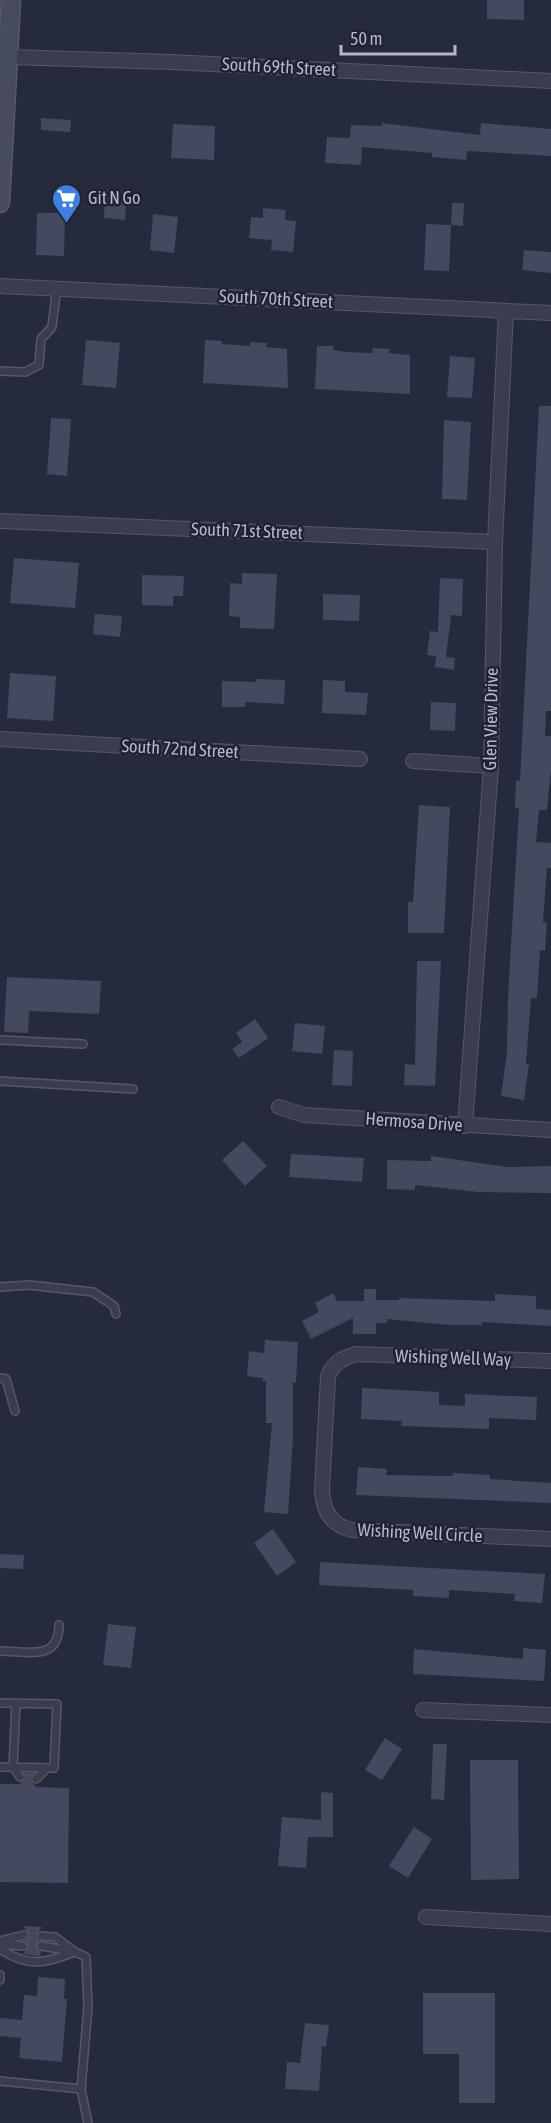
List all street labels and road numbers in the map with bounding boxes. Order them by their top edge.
street label: South 69th Street [222,53,336,80]
street label: South 70th Street [219,285,333,312]
street label: South 71st Street [191,518,303,543]
street label: Glen View Drive [479,668,502,770]
street label: South 72nd Street [121,735,239,762]
street label: Hermosa Drive [365,1108,463,1135]
street label: Wishing Well Way [395,1345,512,1370]
street label: Wishing Well Circle [357,1519,483,1546]

